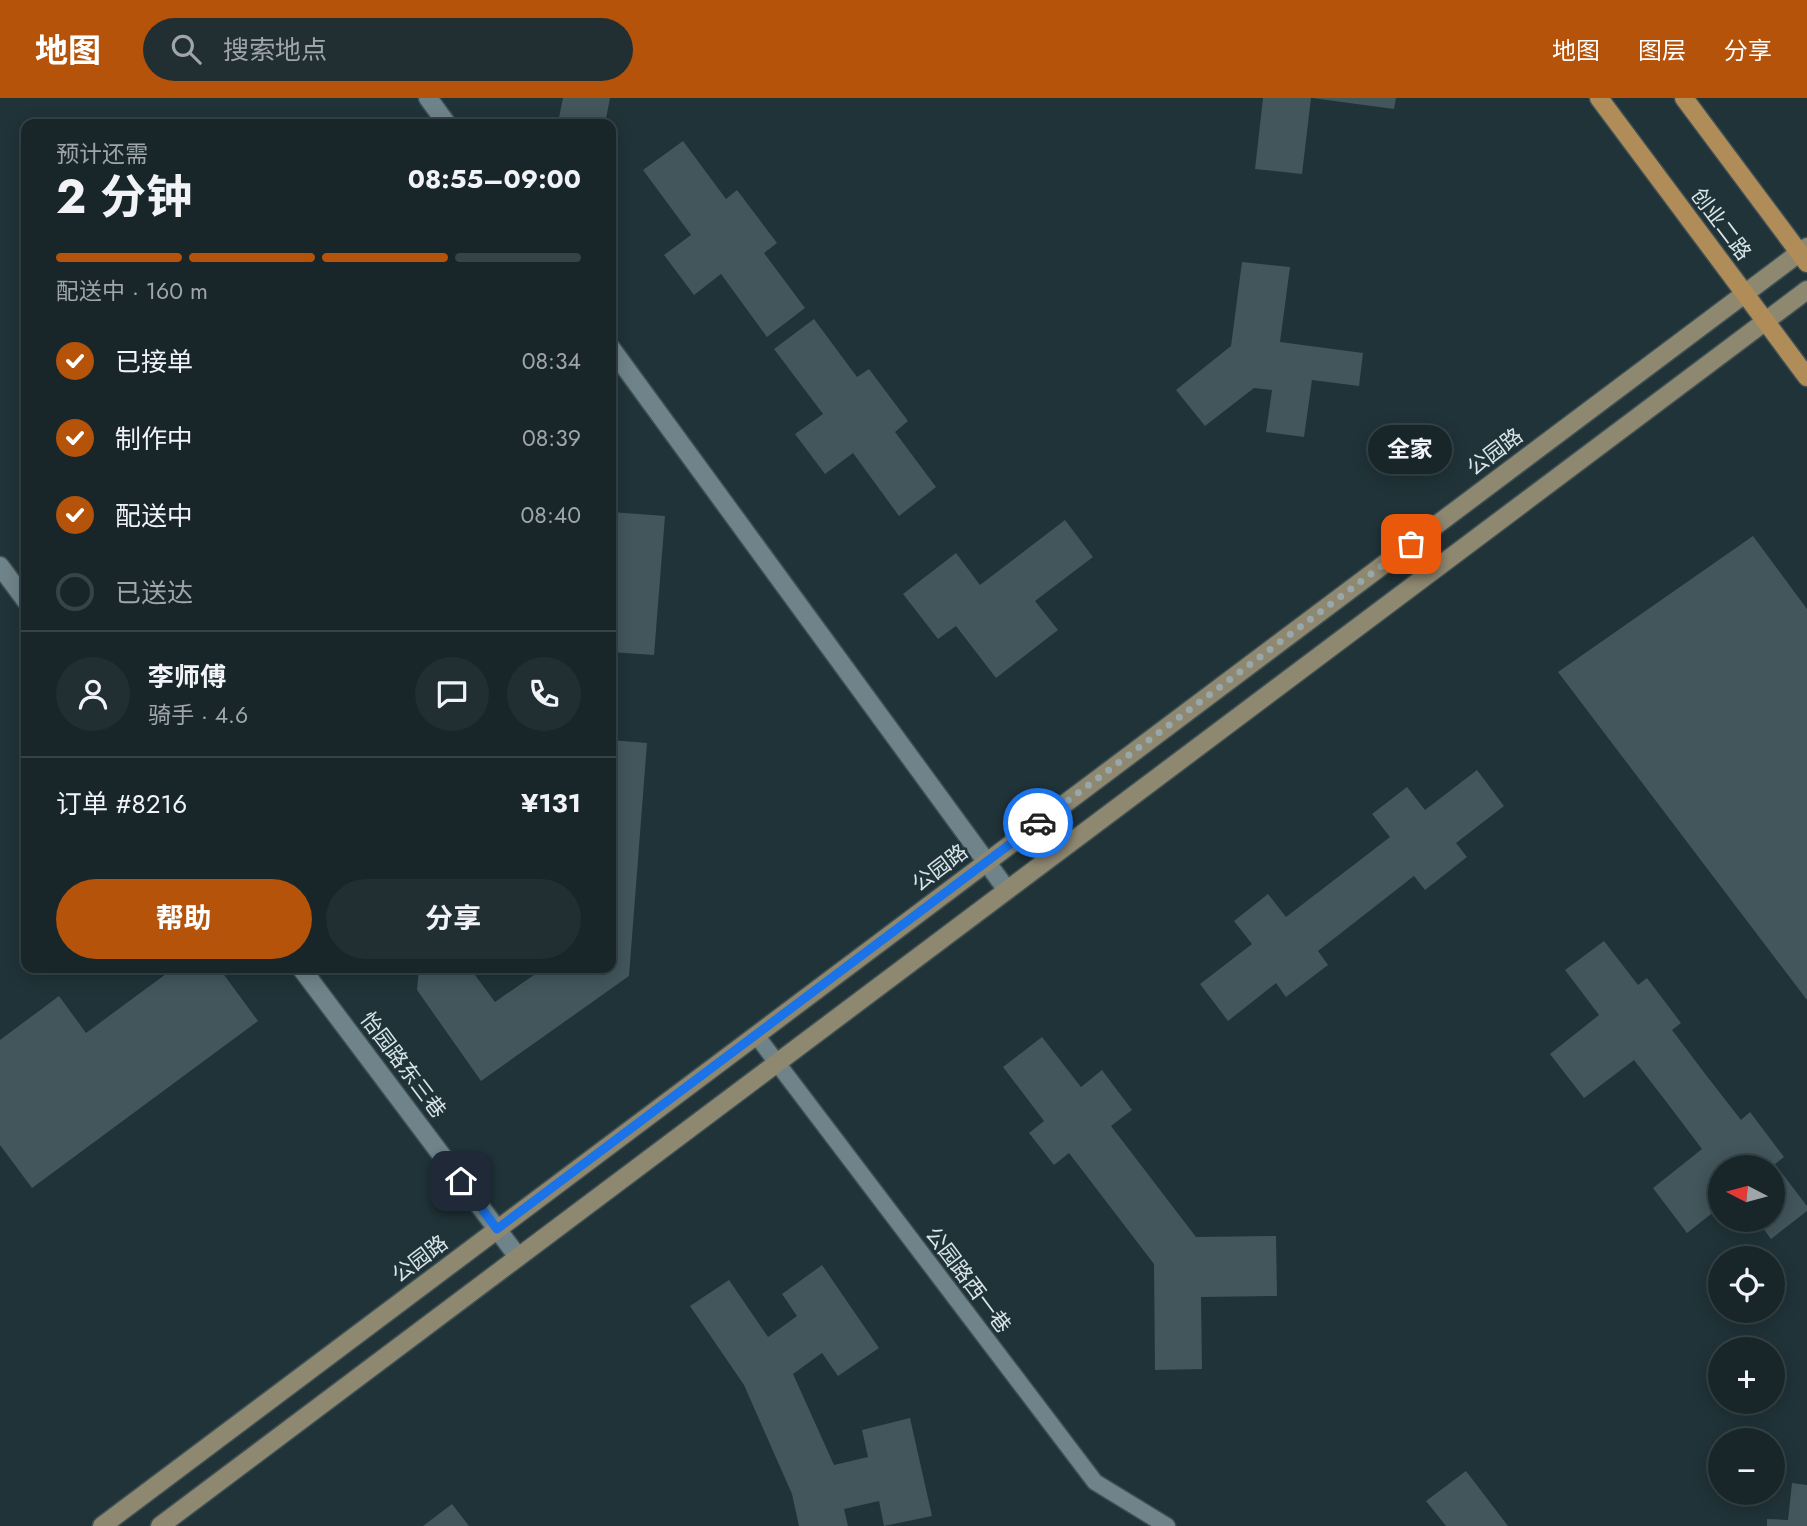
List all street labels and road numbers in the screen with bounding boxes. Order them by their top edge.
street label: 创业二路 [1684,181,1758,267]
street label: 公园路 [1461,421,1529,483]
street label: 公园路 [906,837,974,899]
street label: 怡园路东三巷 [353,1006,453,1124]
street label: 公园路西一巷 [918,1221,1018,1339]
street label: 公园路 [386,1228,454,1290]

